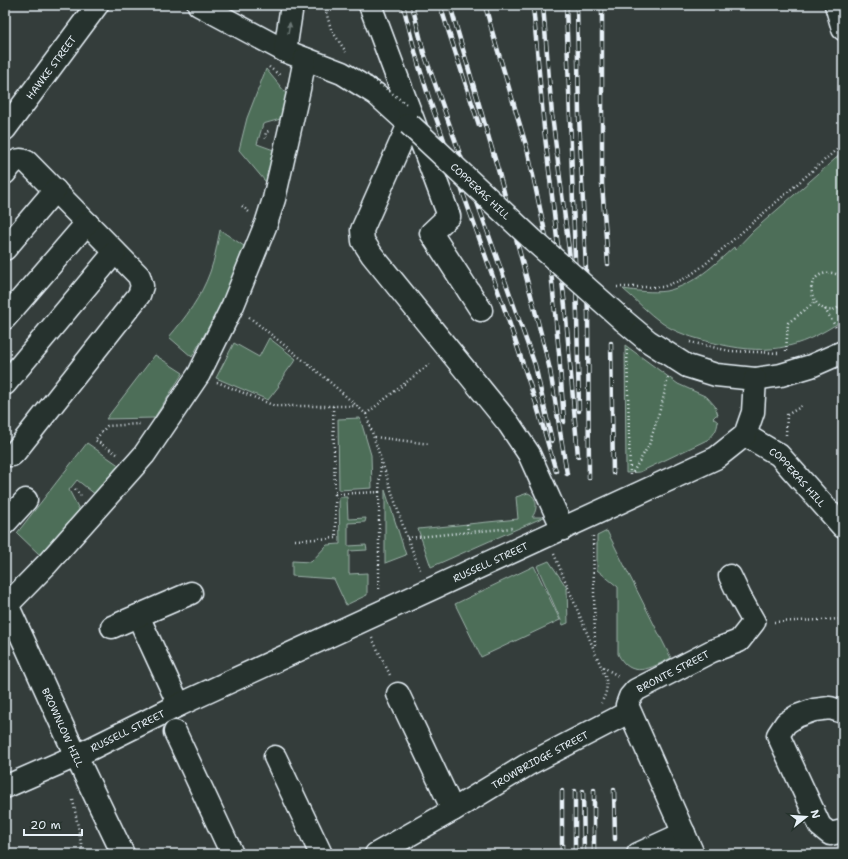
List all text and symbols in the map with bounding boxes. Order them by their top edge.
one-way arrow [286,22,292,34]
street label: HAWKE STREET [23,33,79,102]
street label: COPPERAS HILL [448,160,513,223]
street label: COPPERAS HILL [767,445,828,510]
street label: RUSSELL STREET [451,539,530,585]
street label: BRONTE STREET [634,648,711,696]
street label: BROWNLOW HILL [39,686,87,770]
street label: RUSSELL STREET [88,707,167,755]
street label: TROWBRIDGE STREET [489,728,591,792]
north arrow [786,797,826,837]
text: N [807,808,824,821]
scale bar [24,811,82,837]
text: 20 m [30,817,61,833]

